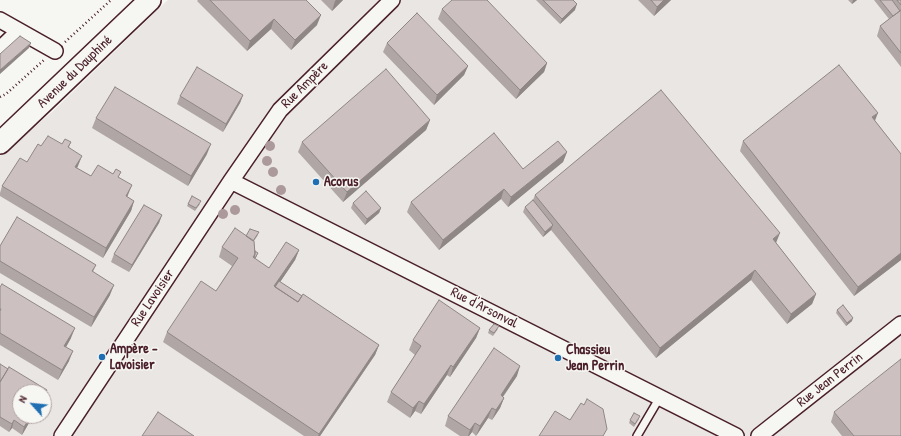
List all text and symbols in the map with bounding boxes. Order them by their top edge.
street label: Avenue du Dauphiné [34,32,116,112]
street label: Rue Ampère [278,58,332,112]
place label: Acorus [324,174,358,190]
marker: Acorus [311,177,321,187]
street label: Rue Lavoisier [128,266,178,330]
street label: Rue d'Arsonval [448,284,520,332]
place label: Ampère - Lavoisier [110,341,158,374]
place label: Chassieu Jean Perrin [566,342,624,374]
street label: Rue Jean Perrin [794,349,866,411]
marker: Ampère - Lavoisier [97,352,107,362]
marker: Chassieu Jean Perrin [553,353,563,363]
north arrow [12,384,52,424]
text: N [15,393,30,405]

